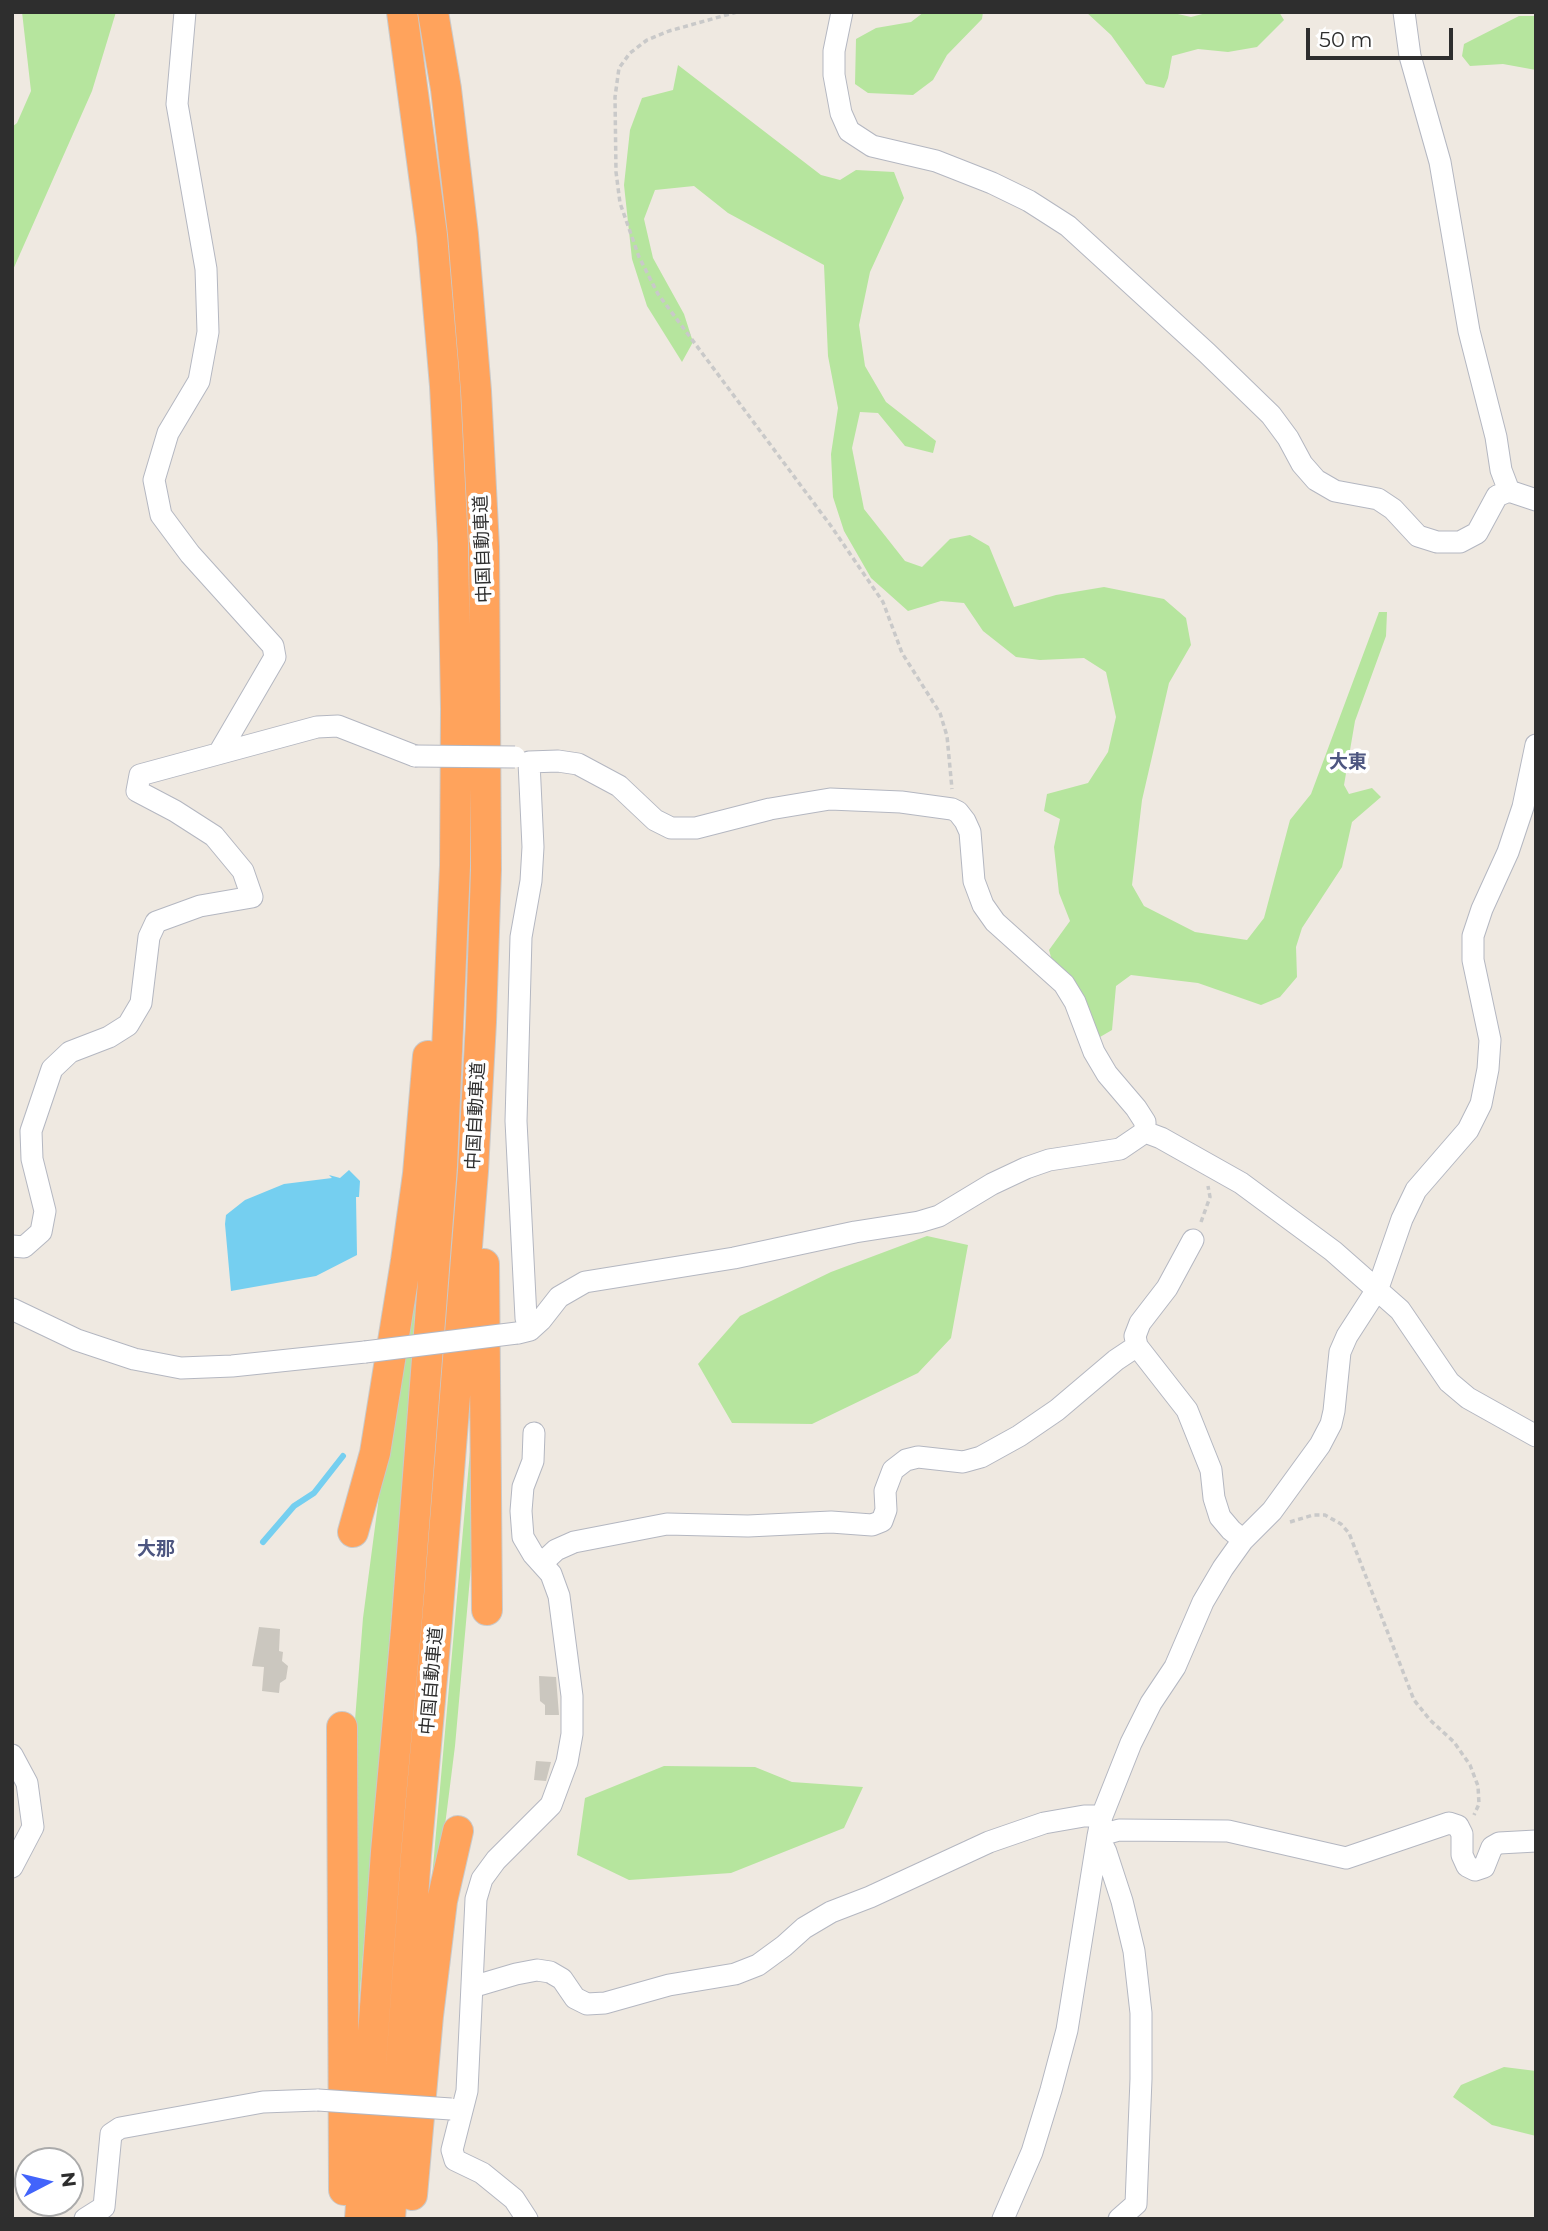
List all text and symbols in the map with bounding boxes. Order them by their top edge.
scale bar [1310,14,1457,58]
text: 50 m [1319,27,1373,52]
street label: 中国自動車道 [470,495,496,603]
district label: 大東 [1329,751,1367,773]
street label: 中国自動車道 [462,1062,490,1170]
district label: 大那 [137,1538,175,1560]
street label: 中国自動車道 [417,1626,447,1736]
north arrow [14,2147,84,2217]
text: N [56,2171,81,2189]

